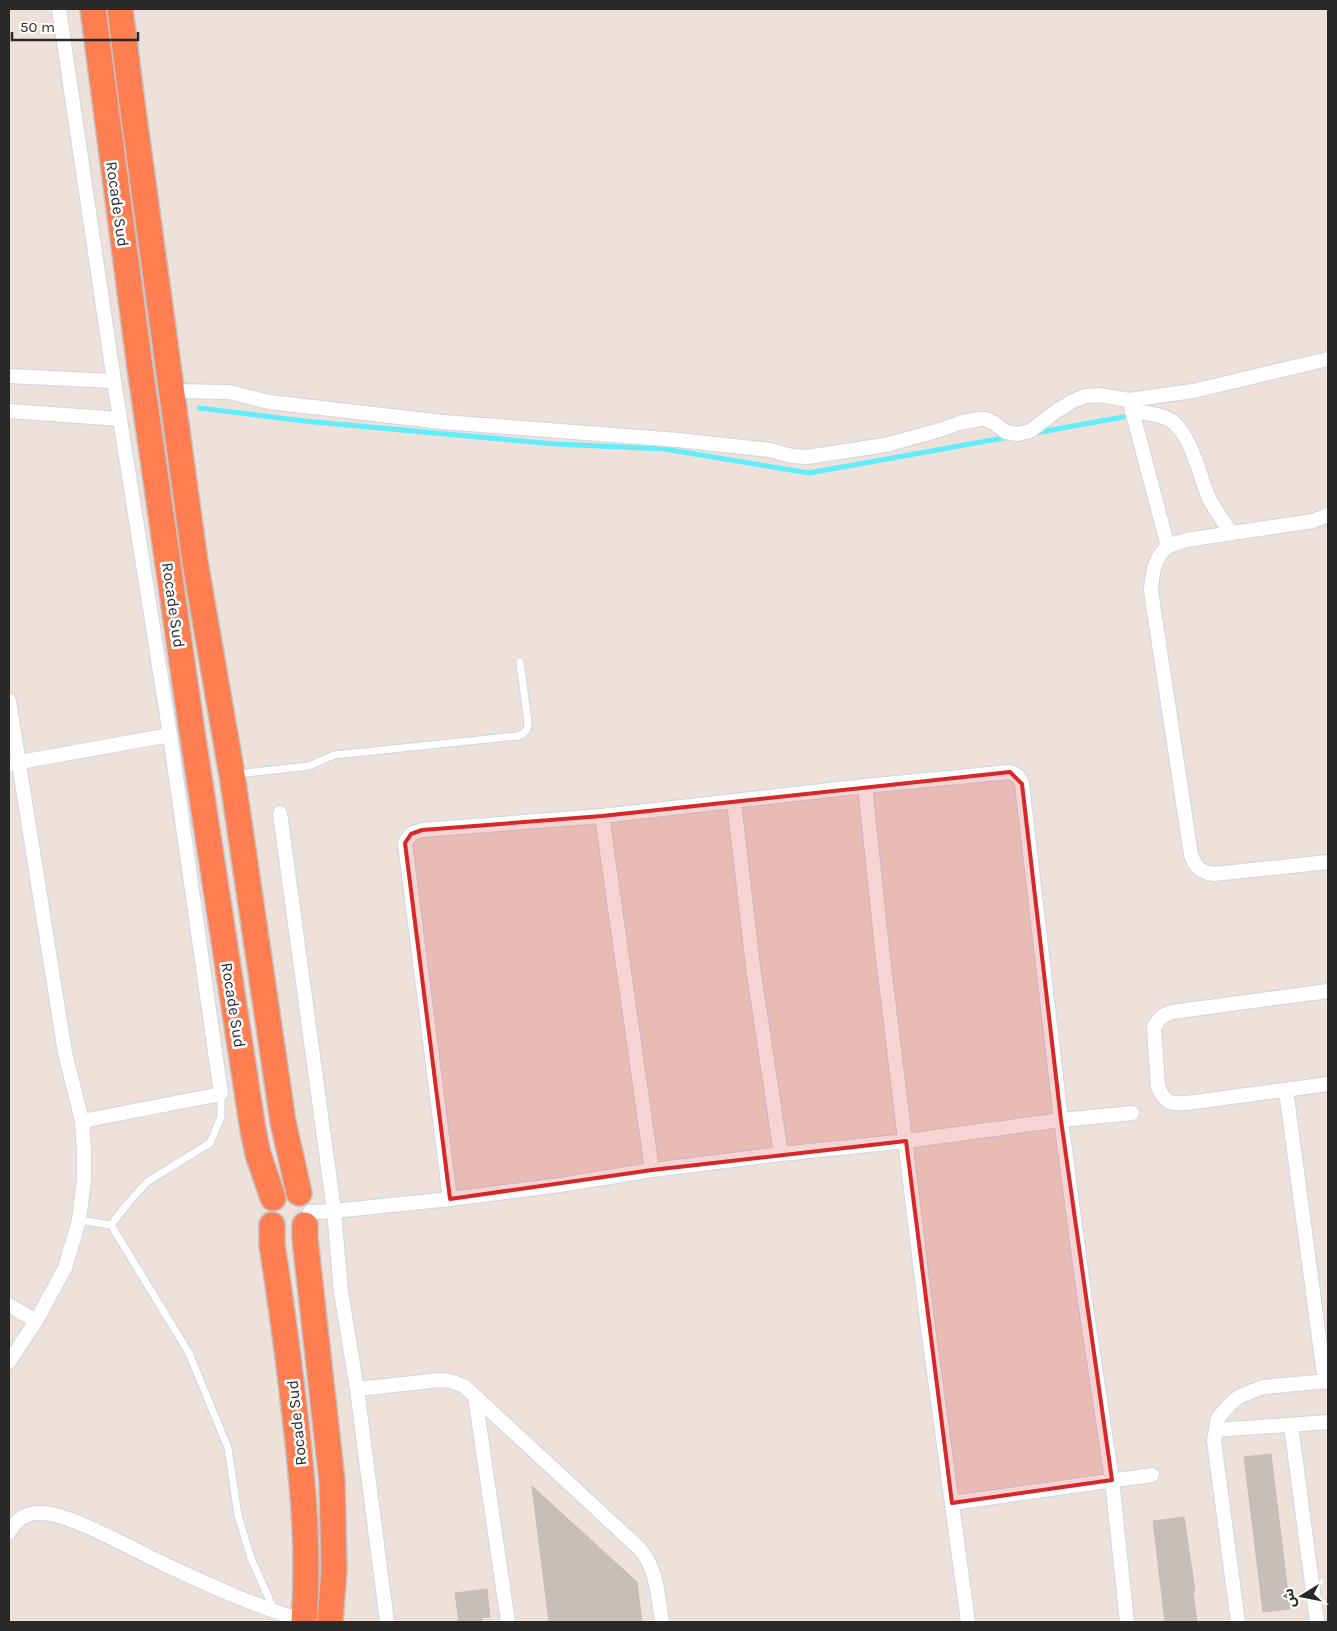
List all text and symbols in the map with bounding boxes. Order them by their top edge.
scale bar [12,10,139,42]
text: 50 m [20,18,55,36]
street label: Rocade Sud [102,160,133,248]
street label: Rocade Sud [158,561,189,649]
street label: Rocade Sud [217,961,250,1049]
street label: Rocade Sud [283,1379,310,1467]
north arrow [1277,1571,1327,1621]
text: ش [1280,1587,1300,1609]

